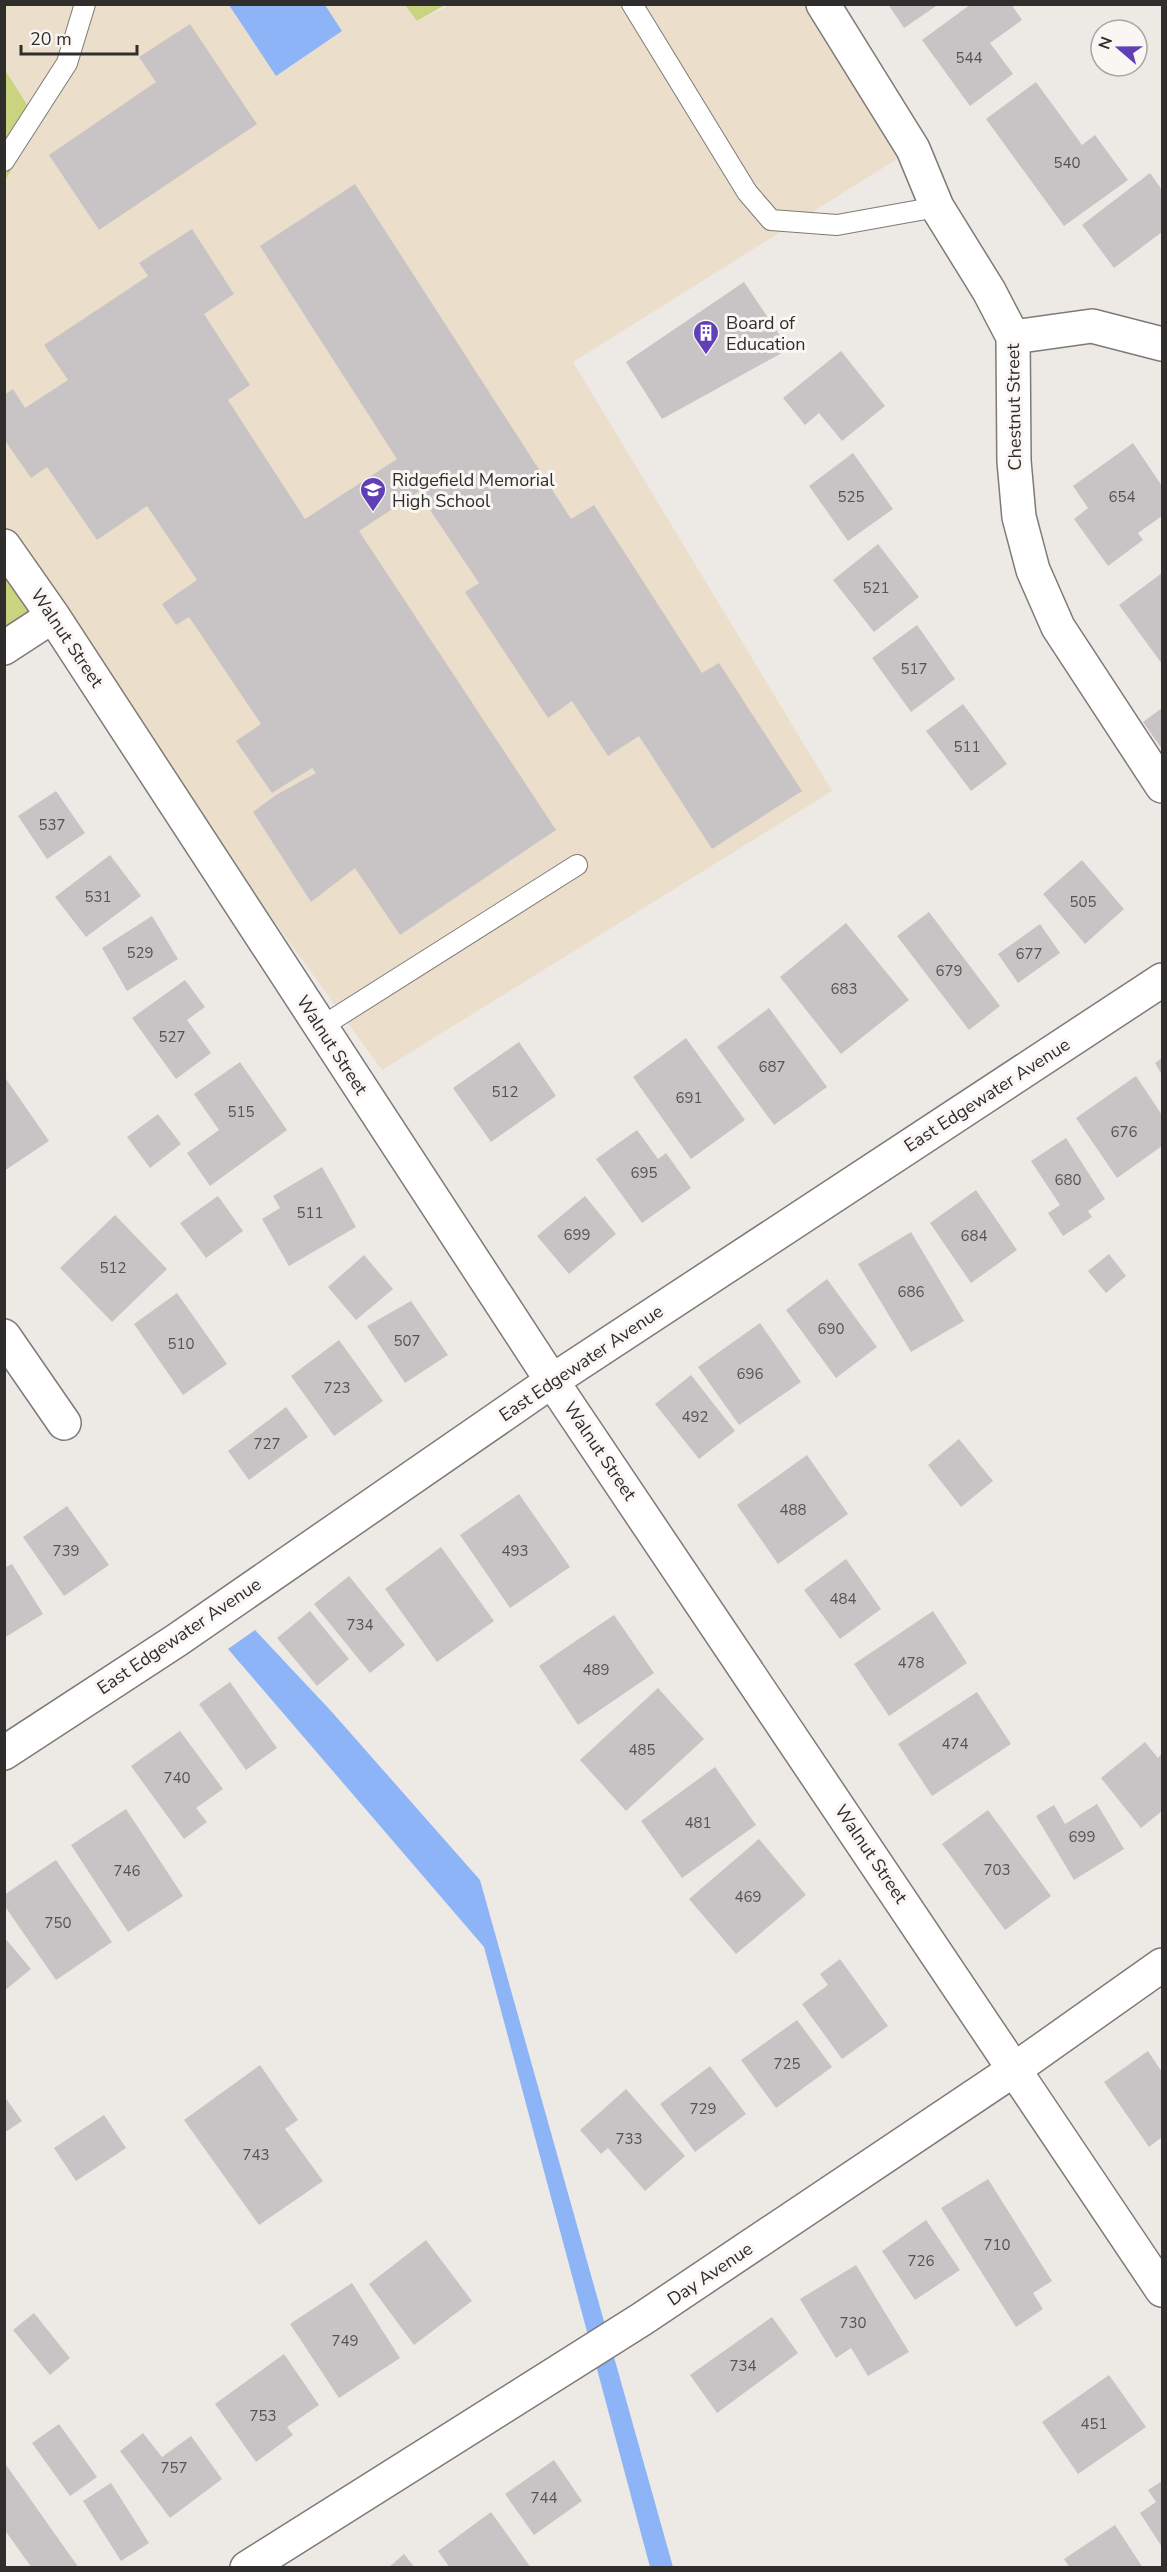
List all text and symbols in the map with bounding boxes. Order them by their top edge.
scale bar [21,18,136,56]
north arrow [1089,18,1149,78]
text: 20 m [30,27,72,51]
text: N [1093,34,1118,53]
house number: 544 [955,48,983,68]
house number: 540 [1053,153,1081,173]
place label: Board of Education [726,311,806,356]
building icon: Board of Education [691,318,721,356]
street label: Chestnut Street [1001,343,1027,471]
place label: Ridgefield Memorial High School [392,468,555,513]
school or university icon: Ridgefield Memorial High School [358,475,388,513]
house number: 525 [837,487,865,507]
house number: 654 [1108,487,1136,507]
house number: 521 [862,578,890,598]
street label: Walnut Street [25,584,109,693]
house number: 517 [900,659,928,679]
house number: 511 [953,737,981,757]
house number: 537 [38,815,66,835]
house number: 531 [84,887,112,907]
house number: 505 [1069,892,1097,912]
house number: 529 [126,943,154,963]
house number: 677 [1015,944,1043,964]
house number: 679 [935,961,963,981]
house number: 683 [830,979,858,999]
street label: Walnut Street [291,991,373,1100]
house number: 527 [158,1027,186,1047]
street label: East Edgewater Avenue [900,1032,1074,1158]
house number: 687 [758,1057,786,1077]
house number: 512 [491,1082,519,1102]
house number: 691 [675,1088,703,1108]
house number: 515 [227,1102,255,1122]
house number: 676 [1110,1122,1138,1142]
house number: 695 [630,1163,658,1183]
house number: 680 [1054,1170,1082,1190]
house number: 511 [296,1203,324,1223]
house number: 699 [563,1225,591,1245]
house number: 684 [960,1226,988,1246]
house number: 512 [99,1258,127,1278]
house number: 686 [897,1282,925,1302]
street label: East Edgewater Avenue [494,1299,668,1427]
house number: 690 [817,1319,845,1339]
house number: 507 [393,1331,421,1351]
house number: 510 [167,1334,195,1354]
house number: 696 [736,1364,764,1384]
house number: 723 [323,1378,351,1398]
street label: Walnut Street [558,1397,642,1506]
house number: 492 [681,1407,709,1427]
house number: 727 [253,1434,281,1454]
house number: 488 [779,1500,807,1520]
house number: 739 [52,1541,80,1561]
house number: 493 [501,1541,529,1561]
street label: East Edgewater Avenue [92,1572,266,1700]
house number: 484 [829,1589,857,1609]
house number: 734 [346,1615,374,1635]
house number: 478 [897,1653,925,1673]
house number: 489 [582,1660,610,1680]
house number: 474 [941,1734,969,1754]
house number: 485 [628,1740,656,1760]
house number: 740 [163,1768,191,1788]
street label: Walnut Street [829,1800,913,1909]
house number: 481 [684,1813,712,1833]
house number: 699 [1068,1827,1096,1847]
house number: 703 [983,1860,1011,1880]
house number: 746 [113,1861,141,1881]
house number: 469 [734,1887,762,1907]
house number: 750 [44,1913,72,1933]
house number: 725 [773,2054,801,2074]
house number: 729 [689,2099,717,2119]
house number: 733 [615,2129,643,2149]
house number: 743 [242,2145,270,2165]
house number: 710 [983,2235,1011,2255]
street label: Day Avenue [663,2237,757,2311]
house number: 726 [907,2251,935,2271]
house number: 730 [839,2313,867,2333]
house number: 749 [331,2331,359,2351]
house number: 734 [729,2356,757,2376]
house number: 753 [249,2406,277,2426]
house number: 451 [1080,2414,1108,2434]
house number: 757 [160,2458,188,2478]
house number: 744 [530,2488,558,2508]

